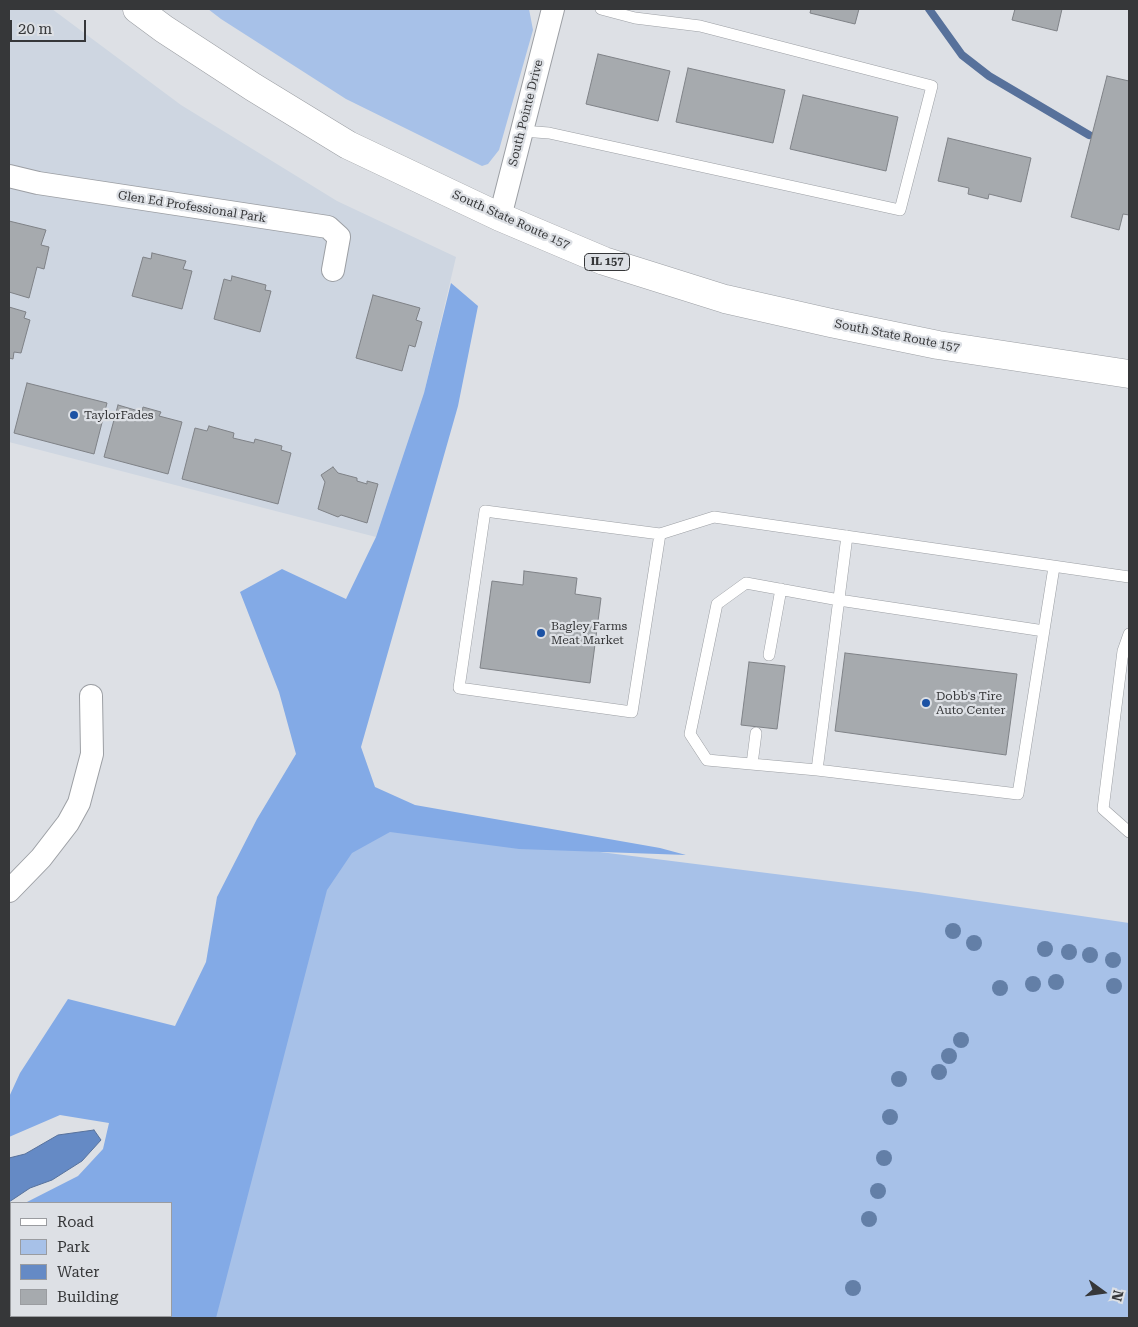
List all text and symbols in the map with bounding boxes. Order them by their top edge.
scale bar [12,10,89,42]
text: 20 m [18,20,52,38]
street label: South Pointe Drive [506,58,546,168]
street label: Glen Ed Professional Park [117,188,267,226]
street label: South State Route 157 [450,188,572,252]
road number: IL 157 [584,253,630,270]
street label: South State Route 157 [833,317,961,355]
place label: TaylorFades [84,408,154,422]
marker: TaylorFades [68,409,80,421]
place label: Bagley Farms Meat Market [551,619,627,647]
marker: Bagley Farms Meat Market [535,627,547,639]
place label: Dobb's Tire Auto Center [936,689,1005,717]
marker: Dobb's Tire Auto Center [920,697,932,709]
legend [10,1202,172,1317]
text: Road [57,1213,94,1231]
text: Park [57,1238,90,1256]
text: Water [57,1263,99,1281]
north arrow [1078,1267,1128,1317]
text: Building [57,1288,118,1306]
text: N [1108,1288,1127,1303]

